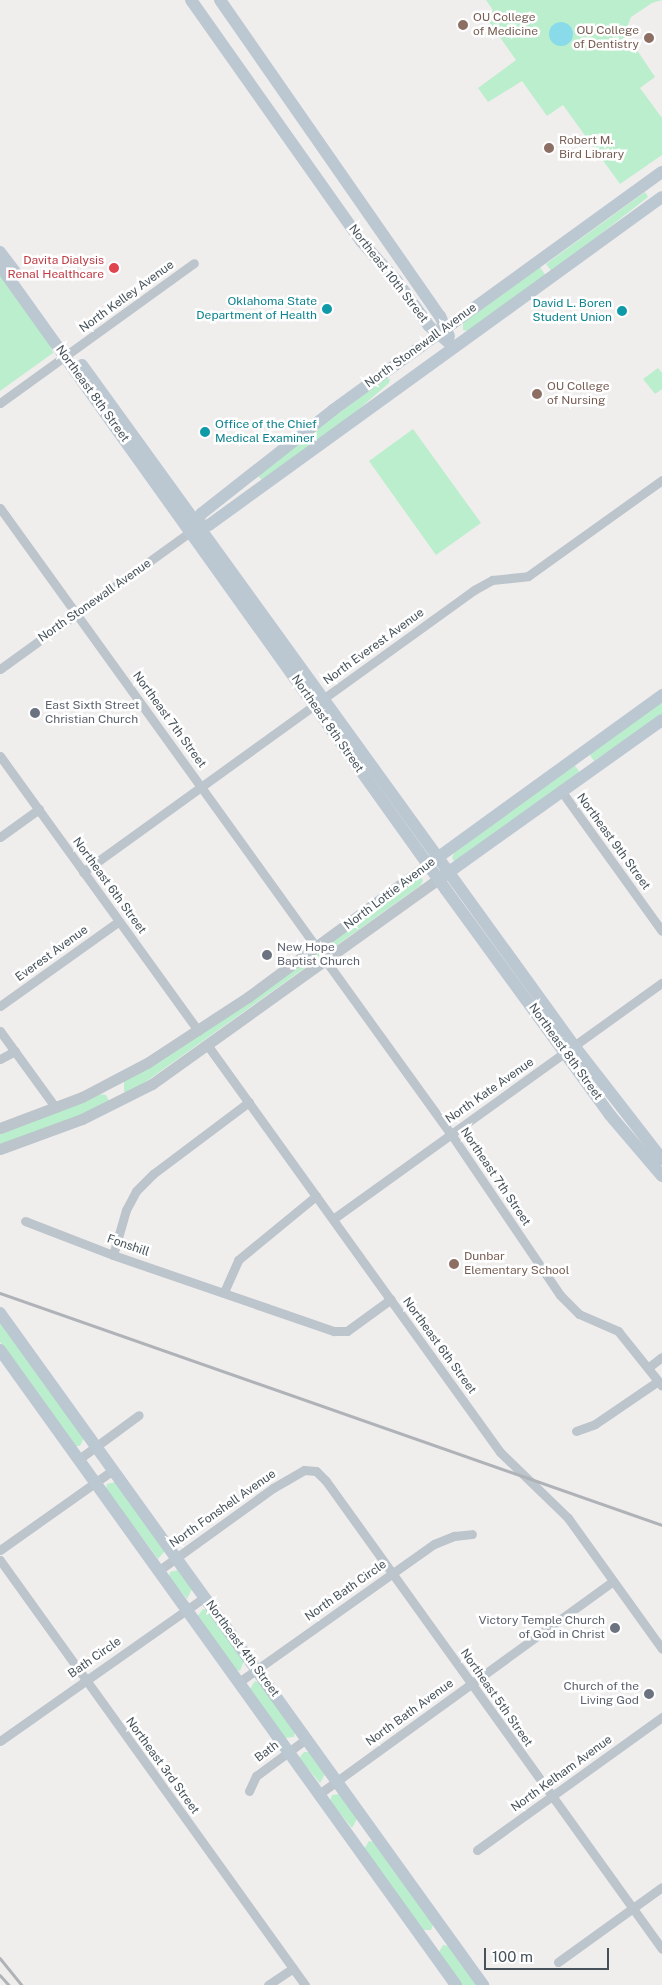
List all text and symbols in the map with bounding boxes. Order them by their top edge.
place label: OU College of Medicine [473,11,538,39]
marker: OU College of Medicine [457,19,469,31]
place label: OU College of Dentistry [573,24,639,52]
marker: OU College of Dentistry [643,32,655,44]
place label: Robert M. Bird Library [559,134,624,162]
marker: Robert M. Bird Library [543,142,555,154]
street label: Northeast 10th Street [345,222,431,326]
place label: Davita Dialysis Renal Healthcare [7,254,104,282]
street label: North Kelley Avenue [77,258,177,336]
marker: Davita Dialysis Renal Healthcare [108,262,120,274]
place label: Oklahoma State Department of Health [196,295,317,323]
place label: David L. Boren Student Union [532,297,612,325]
street label: North Stonewall Avenue [362,301,480,391]
marker: Oklahoma State Department of Health [321,303,333,315]
marker: David L. Boren Student Union [616,305,628,317]
street label: Northeast 8th Street [52,343,132,445]
place label: OU College of Nursing [547,380,610,408]
marker: OU College of Nursing [531,388,543,400]
place label: Office of the Chief Medical Examiner [215,418,317,446]
marker: Office of the Chief Medical Examiner [199,426,211,438]
street label: North Stonewall Avenue [36,557,154,645]
street label: North Everest Avenue [321,606,427,688]
street label: Northeast 7th Street [129,669,209,771]
street label: Northeast 8th Street [288,672,366,776]
place label: East Sixth Street Christian Church [45,699,140,727]
marker: East Sixth Street Christian Church [29,707,41,719]
street label: Northeast 9th Street [573,791,653,893]
street label: Northeast 6th Street [69,835,149,937]
street label: North Lottie Avenue [341,855,439,933]
street label: Everest Avenue [13,923,91,985]
place label: New Hope Baptist Church [277,941,360,969]
marker: New Hope Baptist Church [261,949,273,961]
street label: Northeast 8th Street [525,1001,605,1103]
street label: North Kate Avenue [443,1055,537,1127]
street label: Northeast 7th Street [457,1125,533,1229]
street label: Fonshill [105,1232,151,1260]
place label: Dunbar Elementary School [464,1250,569,1278]
marker: Dunbar Elementary School [448,1258,460,1270]
street label: Northeast 6th Street [399,1295,479,1397]
street label: North Fonshell Avenue [167,1467,279,1551]
street label: North Bath Circle [302,1558,390,1624]
street label: Northeast 4th Street [202,1598,282,1700]
place label: Victory Temple Church of God in Christ [478,1614,605,1642]
marker: Victory Temple Church of God in Christ [609,1622,621,1634]
street label: Bath Circle [66,1634,124,1682]
street label: Northeast 5th Street [457,1646,535,1750]
street label: North Bath Avenue [363,1676,457,1750]
place label: Church of the Living God [563,1680,639,1708]
marker: Church of the Living God [643,1688,655,1700]
street label: Northeast 3rd Street [122,1715,202,1817]
street label: North Kelham Avenue [509,1733,615,1815]
street label: Bath [252,1738,282,1766]
scale bar [487,1938,612,1970]
text: 100 m [492,1948,533,1965]

